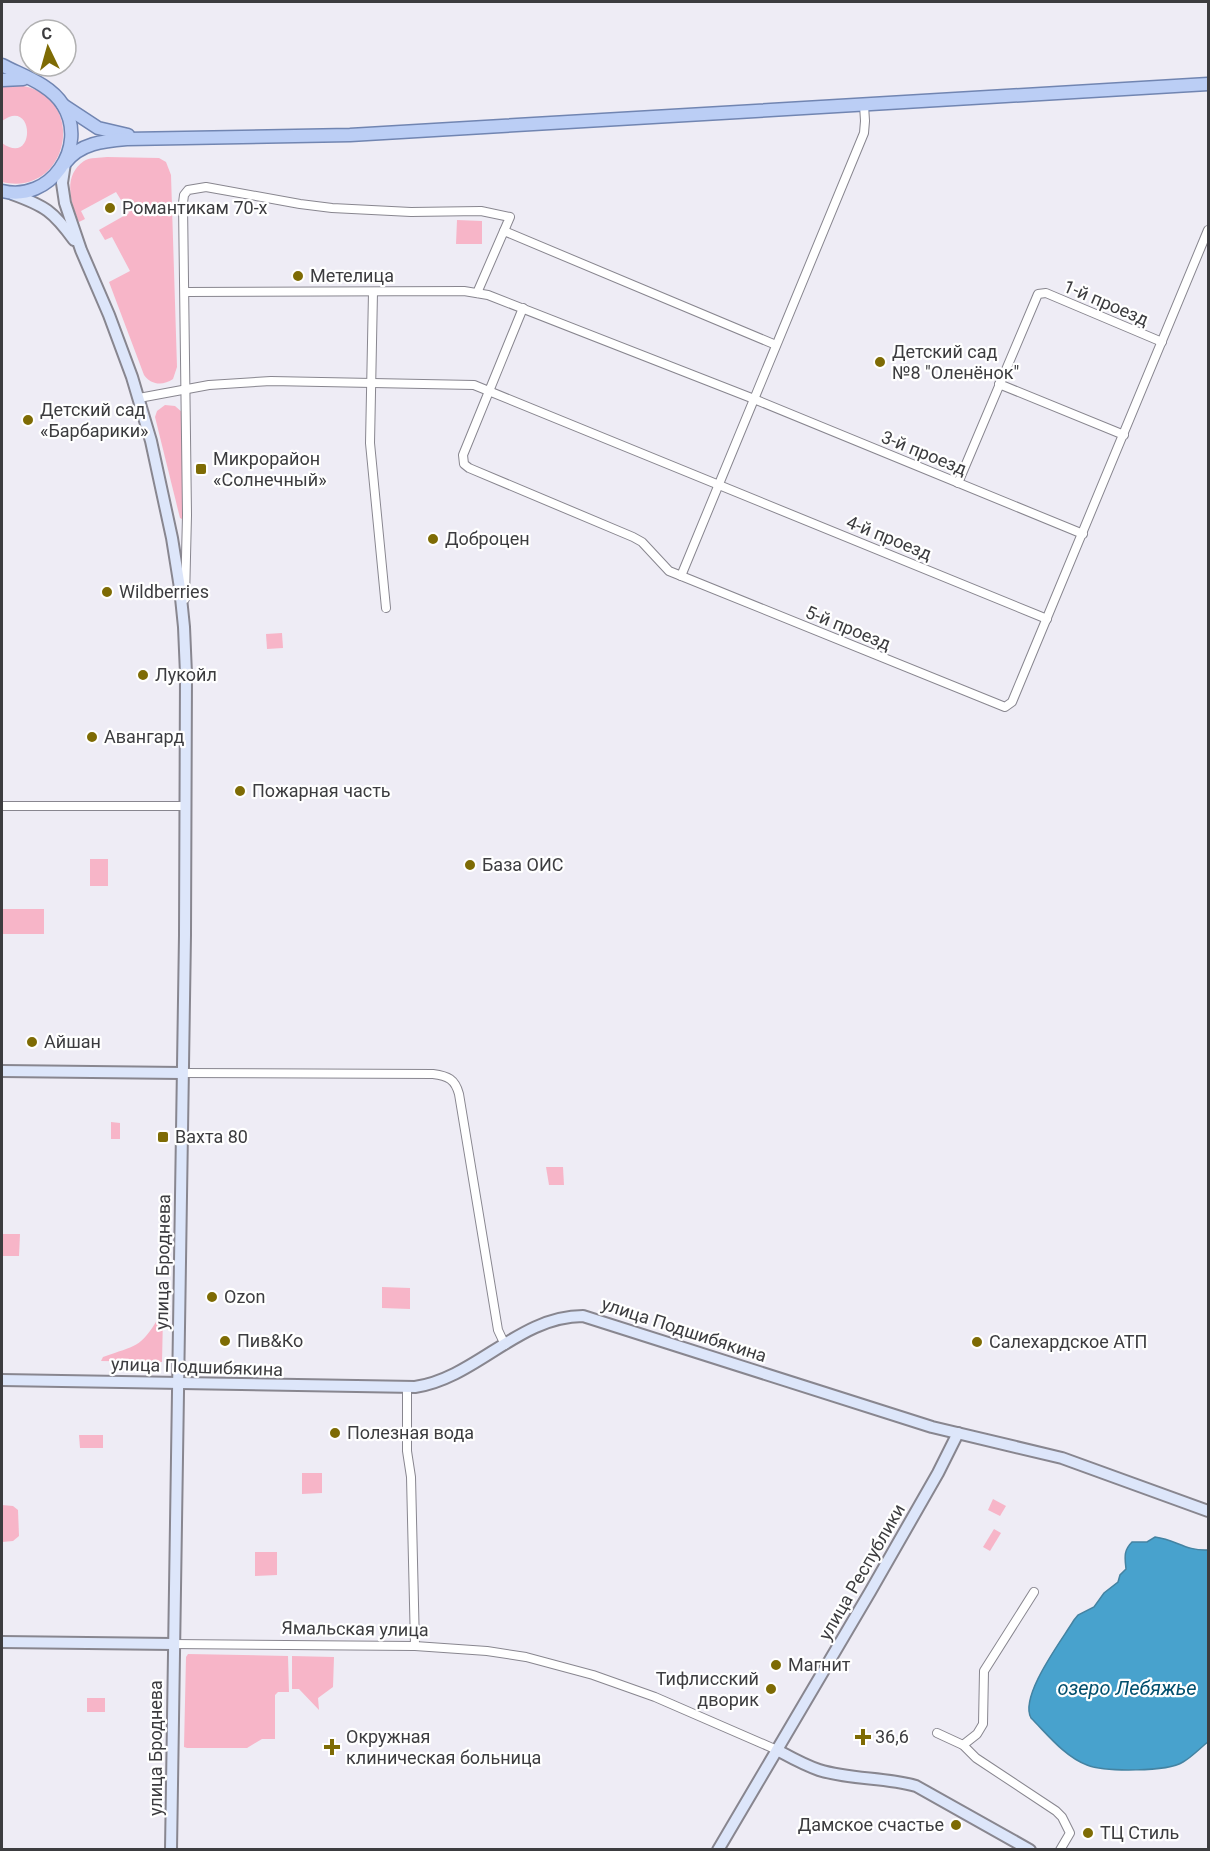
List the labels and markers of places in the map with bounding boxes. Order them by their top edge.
place label: Романтикам 70-х [122,197,268,218]
marker: Романтикам 70-х [103,201,117,215]
place label: Метелица [310,265,394,286]
marker: Метелица [291,269,305,283]
place label: Детский сад №8 "Оленёнок" [892,341,1019,383]
marker: Детский сад №8 "Оленёнок" [873,355,887,369]
place label: Детский сад «Барбарики» [40,399,149,441]
marker: Детский сад «Барбарики» [21,413,35,427]
place label: Микрорайон «Солнечный» [213,448,327,490]
marker: Микрорайон «Солнечный» [194,462,208,476]
place label: Доброцен [445,528,530,549]
marker: Доброцен [426,532,440,546]
place label: Wildberries [119,581,209,602]
marker: Wildberries [100,585,114,599]
place label: Лукойл [155,664,217,685]
marker: Лукойл [136,668,150,682]
place label: Авангард [104,726,185,747]
marker: Авангард [85,730,99,744]
place label: Пожарная часть [252,780,391,801]
marker: Пожарная часть [233,784,247,798]
place label: База ОИС [482,854,563,875]
marker: База ОИС [463,858,477,872]
place label: Айшан [44,1031,101,1052]
marker: Айшан [25,1035,39,1049]
place label: Вахта 80 [175,1126,248,1147]
marker: Вахта 80 [156,1130,170,1144]
place label: Ozon [224,1286,265,1307]
marker: Ozon [205,1290,219,1304]
place label: Пив&Ко [237,1330,303,1351]
place label: Салехардское АТП [989,1331,1147,1352]
marker: Пив&Ко [218,1334,232,1348]
marker: Салехардское АТП [970,1335,984,1349]
place label: Полезная вода [347,1422,474,1443]
marker: Полезная вода [328,1426,342,1440]
place label: Магнит [788,1654,851,1675]
marker: Магнит [769,1658,783,1672]
place label: Тифлисский дворик [656,1668,759,1710]
marker: Тифлисский дворик [764,1682,778,1696]
place label: Окружная клиническая больница [346,1726,541,1768]
place label: 36,6 [875,1726,909,1747]
marker: 36,6 [856,1730,870,1744]
marker: Окружная клиническая больница [323,1738,341,1756]
place label: Дамское счастье [798,1814,944,1835]
marker: Дамское счастье [949,1818,963,1832]
place label: ТЦ Стиль [1100,1822,1179,1843]
marker: ТЦ Стиль [1081,1826,1095,1840]

